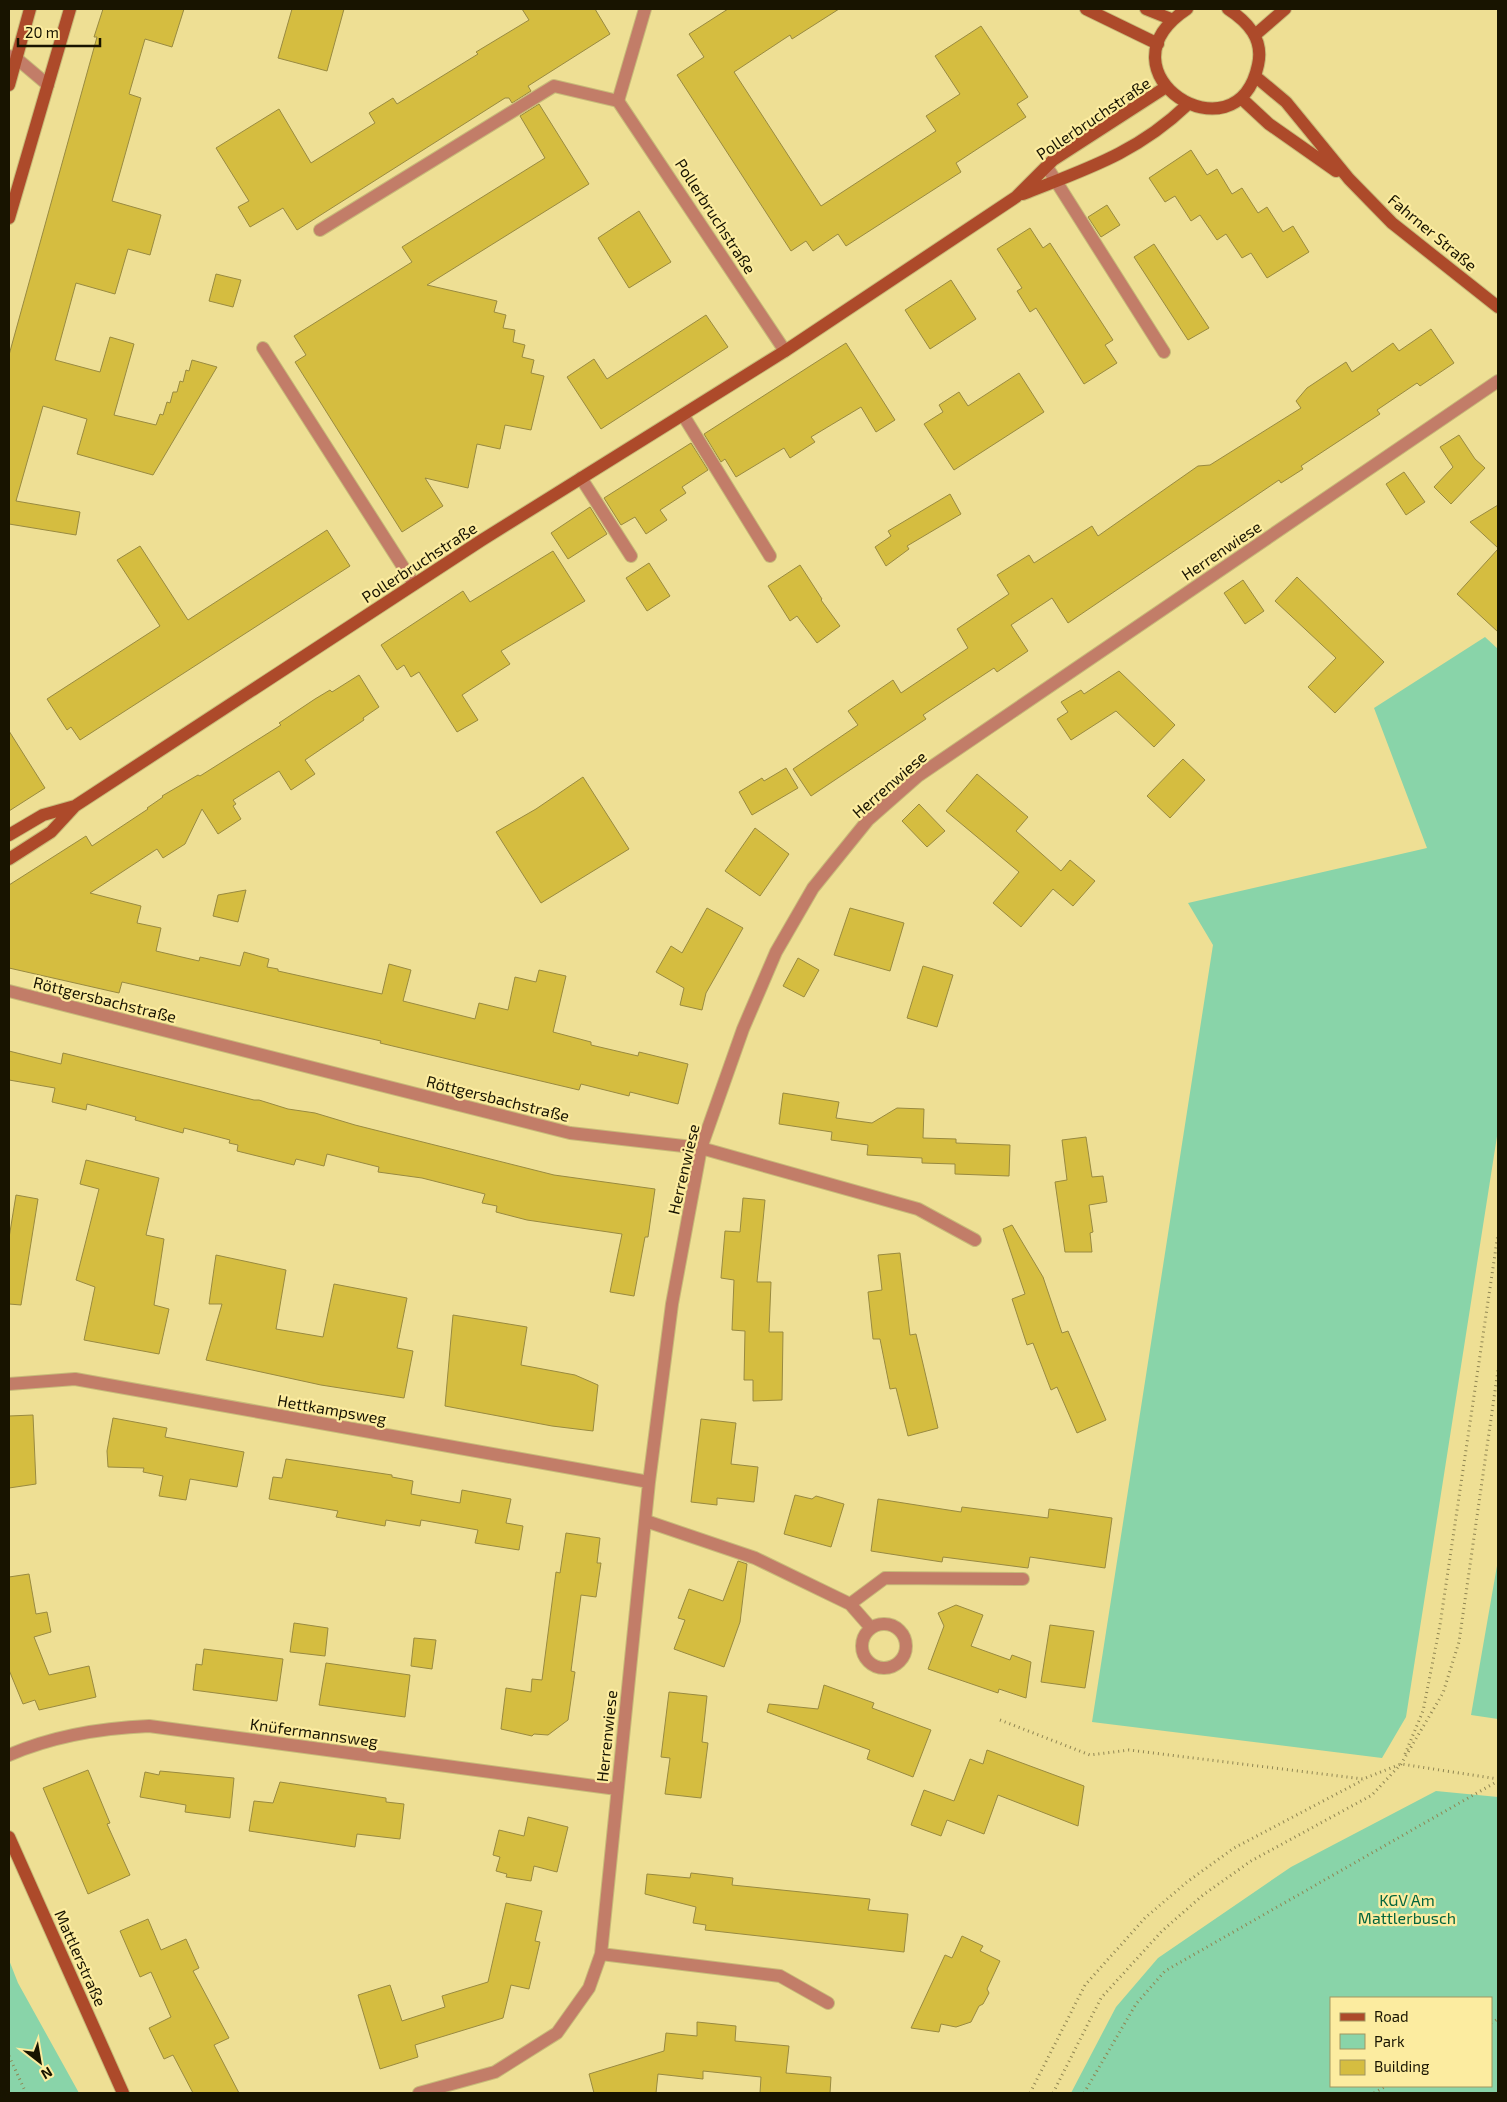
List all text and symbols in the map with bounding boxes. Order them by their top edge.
scale bar [18,15,100,47]
text: 20 m [25,23,59,41]
street label: Pollerbruchstraße [1032,73,1154,163]
street label: Pollerbruchstraße [672,155,760,277]
street label: Fahrner Straße [1385,189,1481,275]
street label: Herrenwiese [1177,516,1265,584]
street label: Pollerbruchstraße [358,518,480,606]
street label: Herrenwiese [848,747,930,821]
street label: Röttgersbachstraße [31,972,179,1026]
street label: Röttgersbachstraße [424,1071,572,1125]
street label: Herrenwiese [663,1122,703,1216]
street label: Hettkampsweg [276,1390,388,1428]
street label: Herrenwiese [592,1689,620,1783]
street label: Knüfermannsweg [249,1714,379,1750]
park label: KGV Am Mattlerbusch [1358,1890,1456,1927]
street label: Mattlerstraße [51,1907,111,2009]
legend [1330,1997,1492,2087]
text: Road [1374,2007,1409,2025]
text: Park [1374,2032,1405,2050]
north arrow [15,2037,65,2087]
text: Building [1374,2057,1430,2075]
text: N [38,2064,56,2083]

